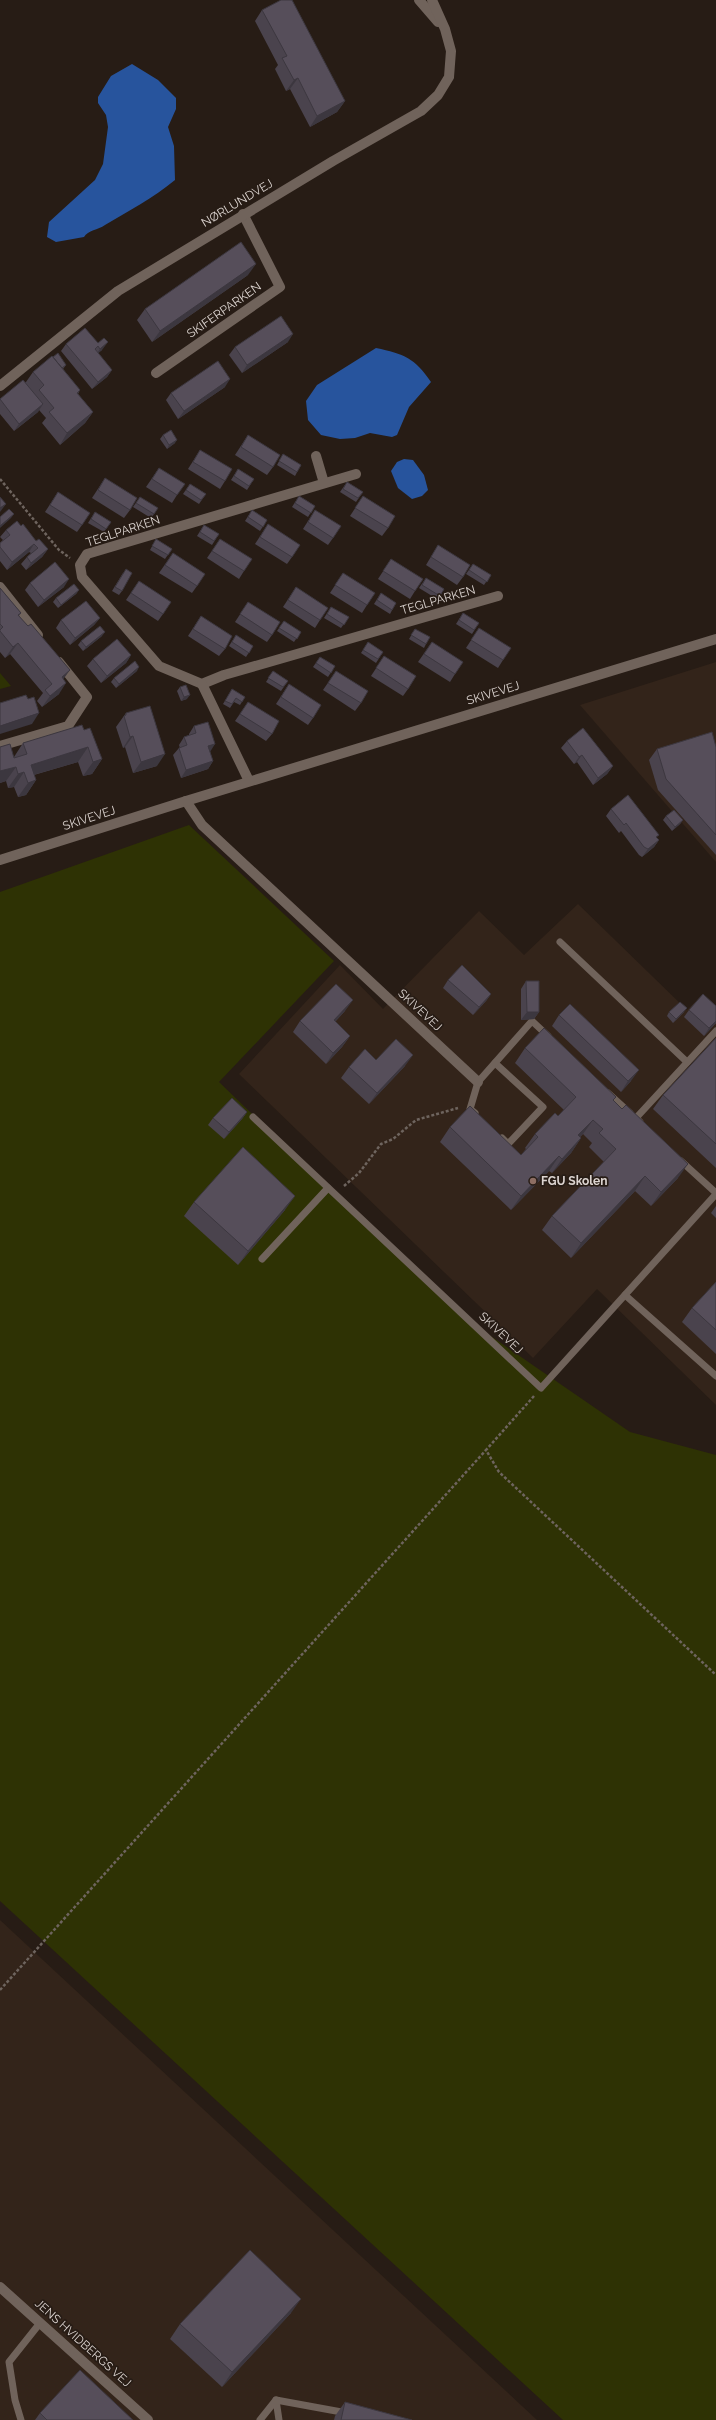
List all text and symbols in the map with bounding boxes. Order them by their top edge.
street label: NØRLUNDVEJ [199,176,275,230]
street label: SKIFERPARKEN [184,279,264,341]
street label: TEGLPARKEN [84,512,162,550]
street label: TEGLPARKEN [399,583,477,617]
street label: SKIVEVEJ [465,678,521,708]
street label: SKIVEVEJ [61,803,117,833]
street label: SKIVEVEJ [395,986,445,1034]
place label: FGU Skolen [541,1174,608,1188]
marker: FGU Skolen [528,1176,538,1186]
street label: SKIVEVEJ [476,1309,526,1357]
street label: JENS HVIDBERGS VEJ [32,2296,134,2390]

